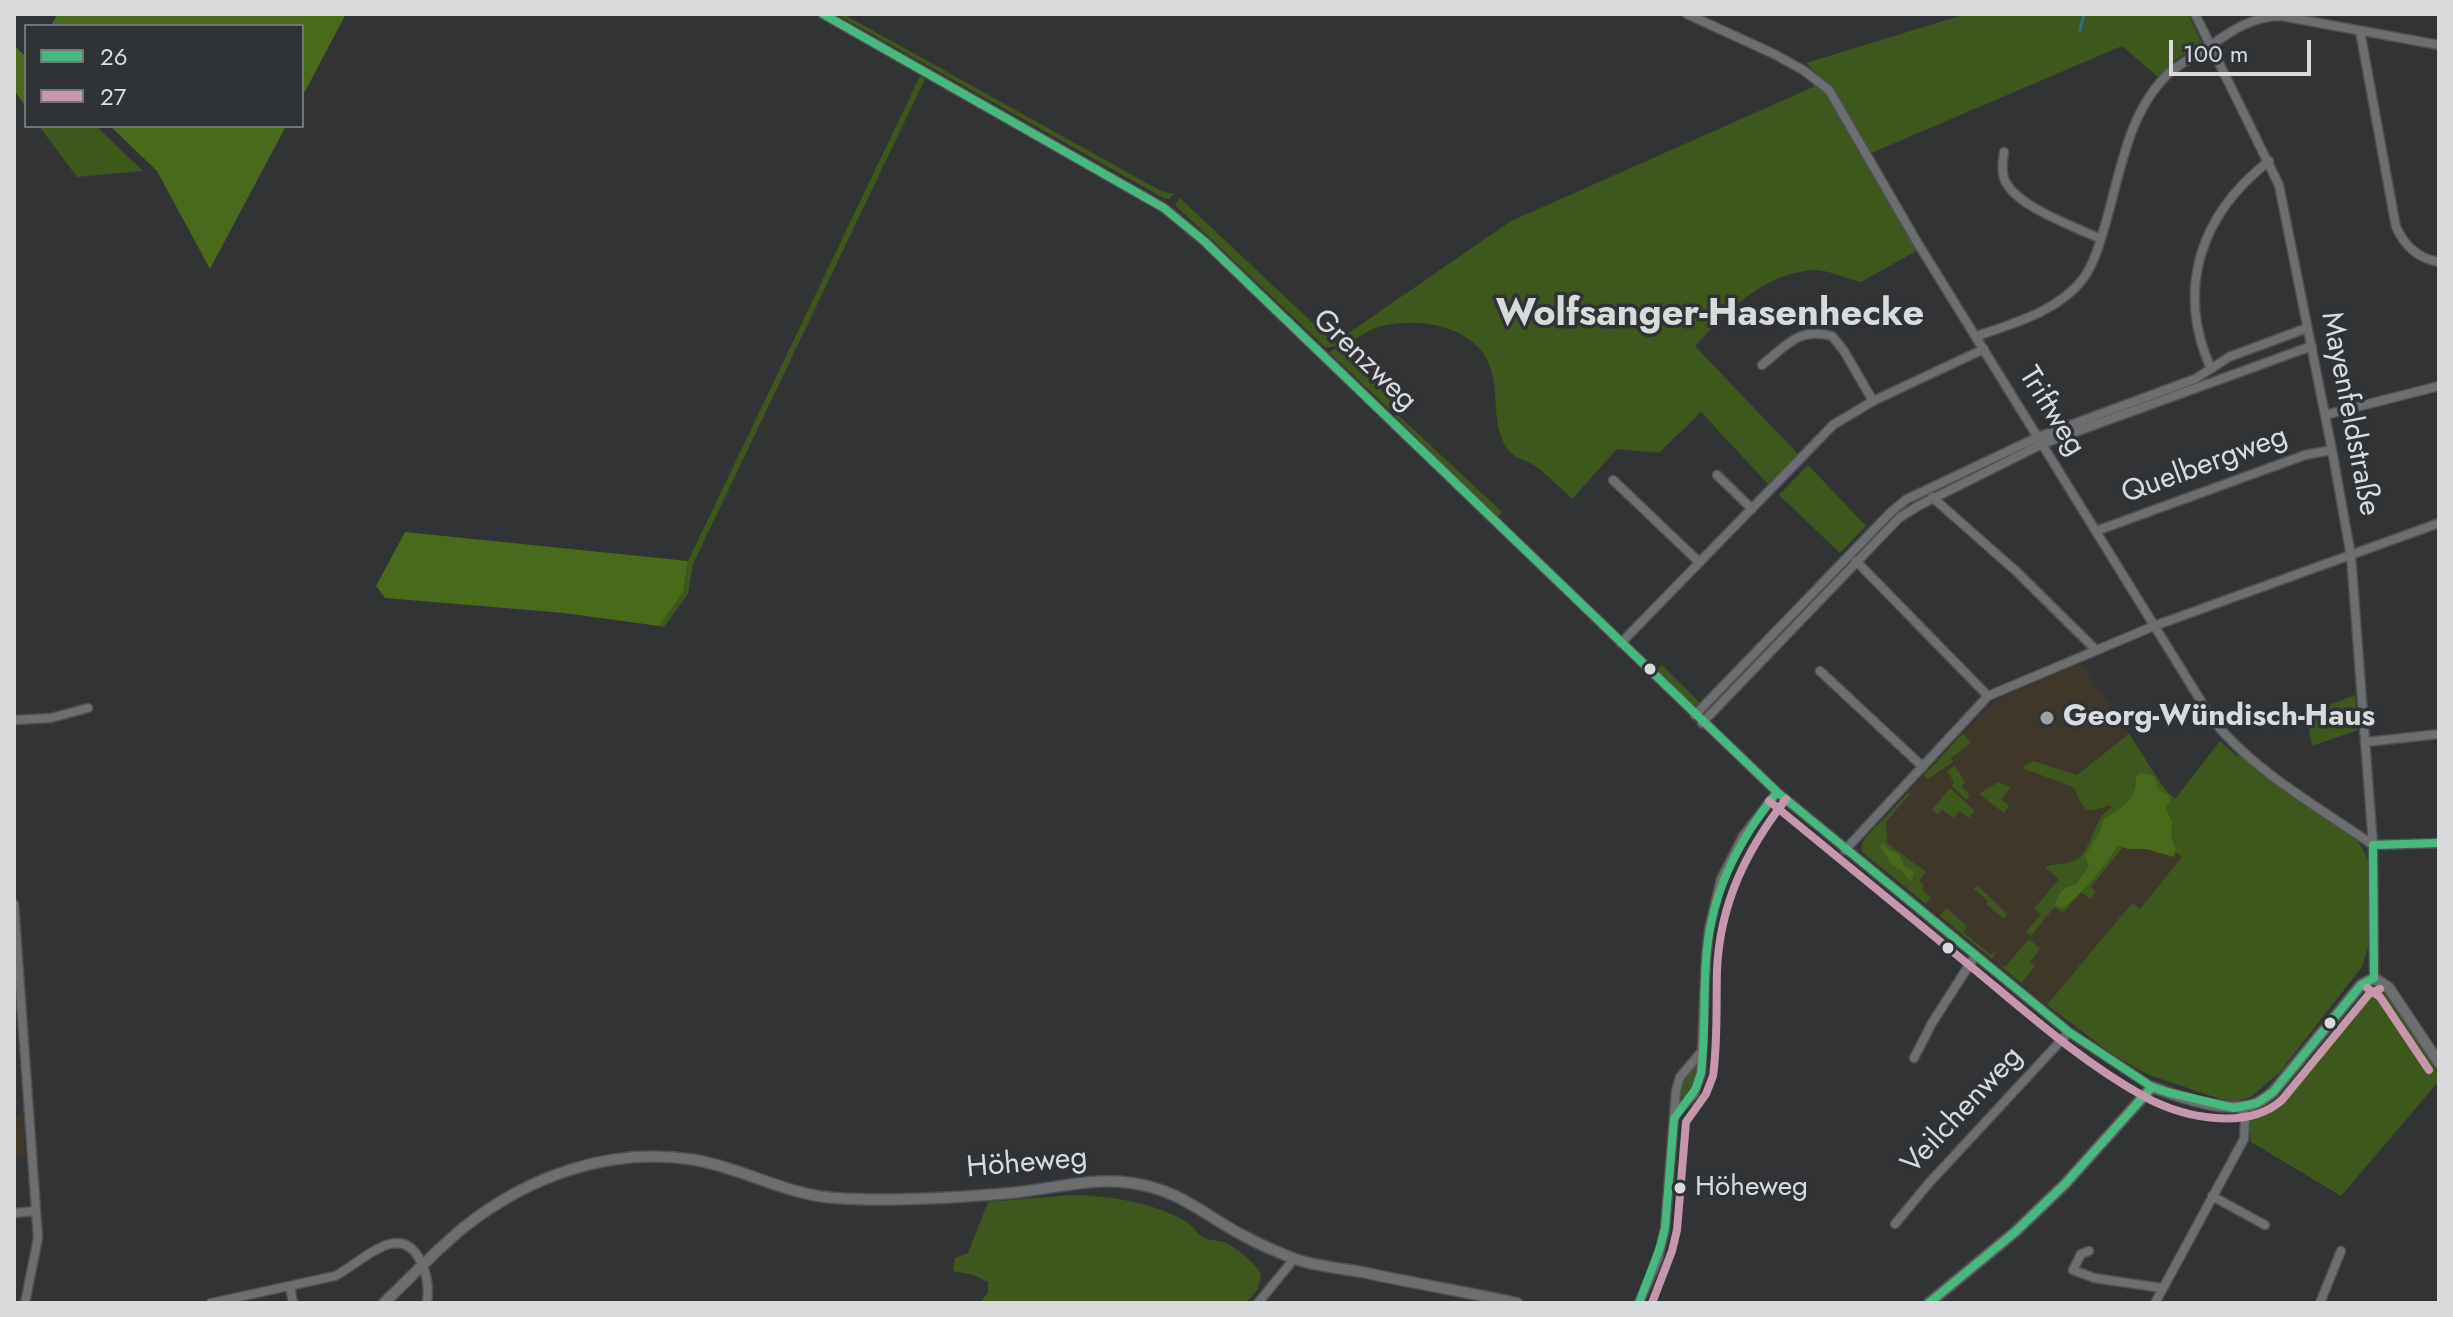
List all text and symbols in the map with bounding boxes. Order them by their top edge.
legend [24,24,304,128]
scale bar [2173,24,2315,74]
text: 100 m [2183,36,2249,71]
text: 26 [100,39,127,74]
text: 27 [100,79,126,114]
district label: Wolfsanger-Hasenhecke [1496,293,1924,339]
street label: Grenzweg [1304,303,1424,419]
street label: Mayenfeldstraße [2312,309,2386,519]
street label: Triftweg [2010,361,2092,463]
street label: Quelbergweg [2117,419,2293,513]
unlabelled marker [1642,661,1658,677]
place label: Georg-Wündisch-Haus [2063,700,2375,736]
marker: Georg-Wündisch-Haus [2038,709,2056,727]
unlabelled marker [1940,940,1956,956]
unlabelled marker [2322,1015,2338,1031]
street label: Veilchenweg [1895,1040,2031,1182]
street label: Höheweg [965,1141,1089,1187]
place label: Höheweg [1695,1171,1808,1205]
marker: Höheweg [1672,1180,1688,1196]

